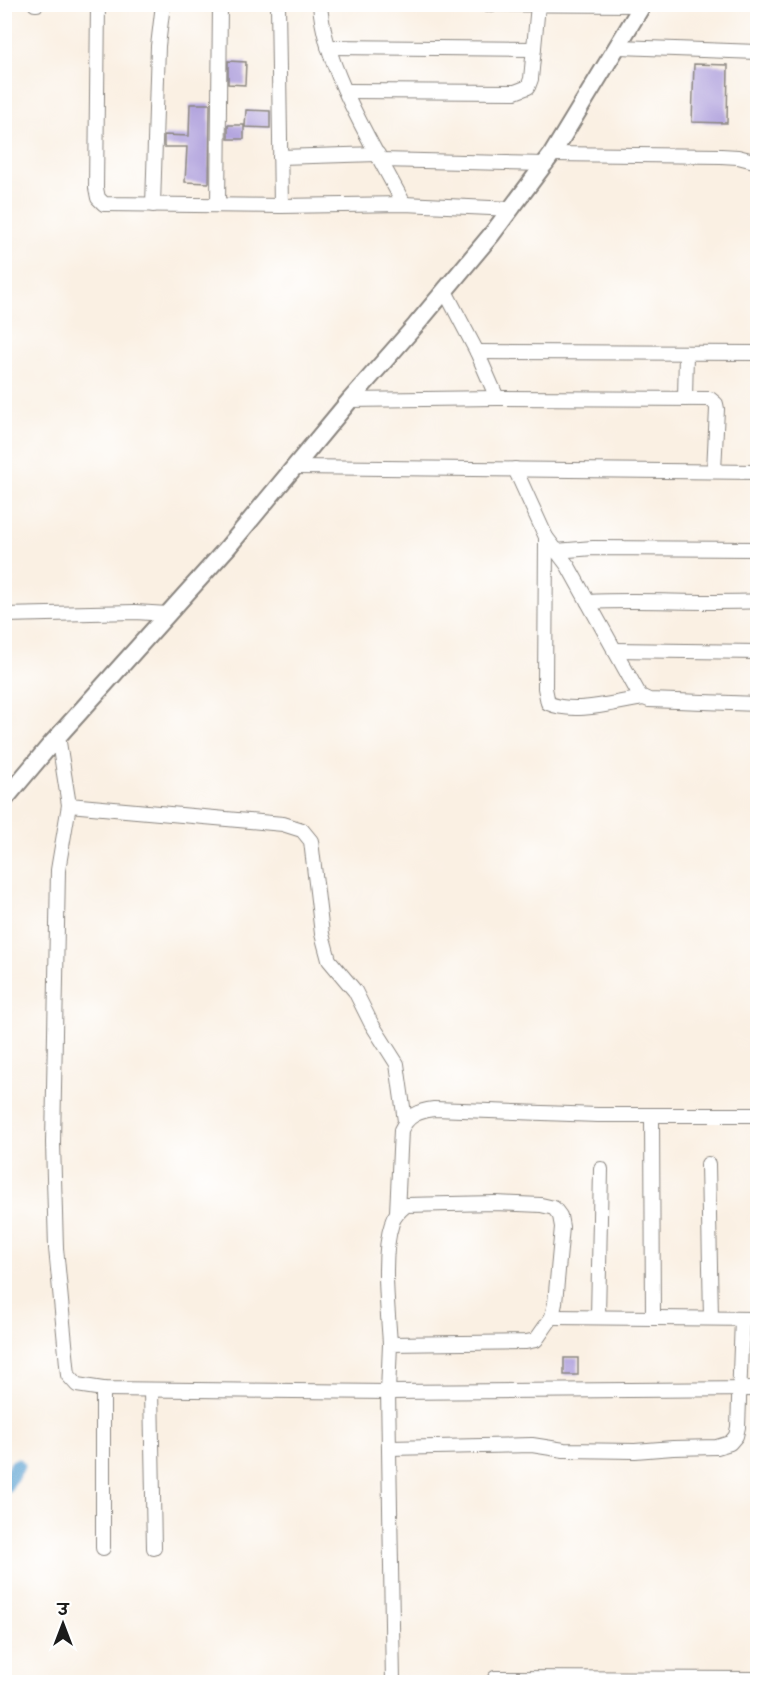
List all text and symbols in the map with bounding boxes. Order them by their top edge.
north arrow [33,1594,93,1654]
text: उ [56,1599,70,1619]

